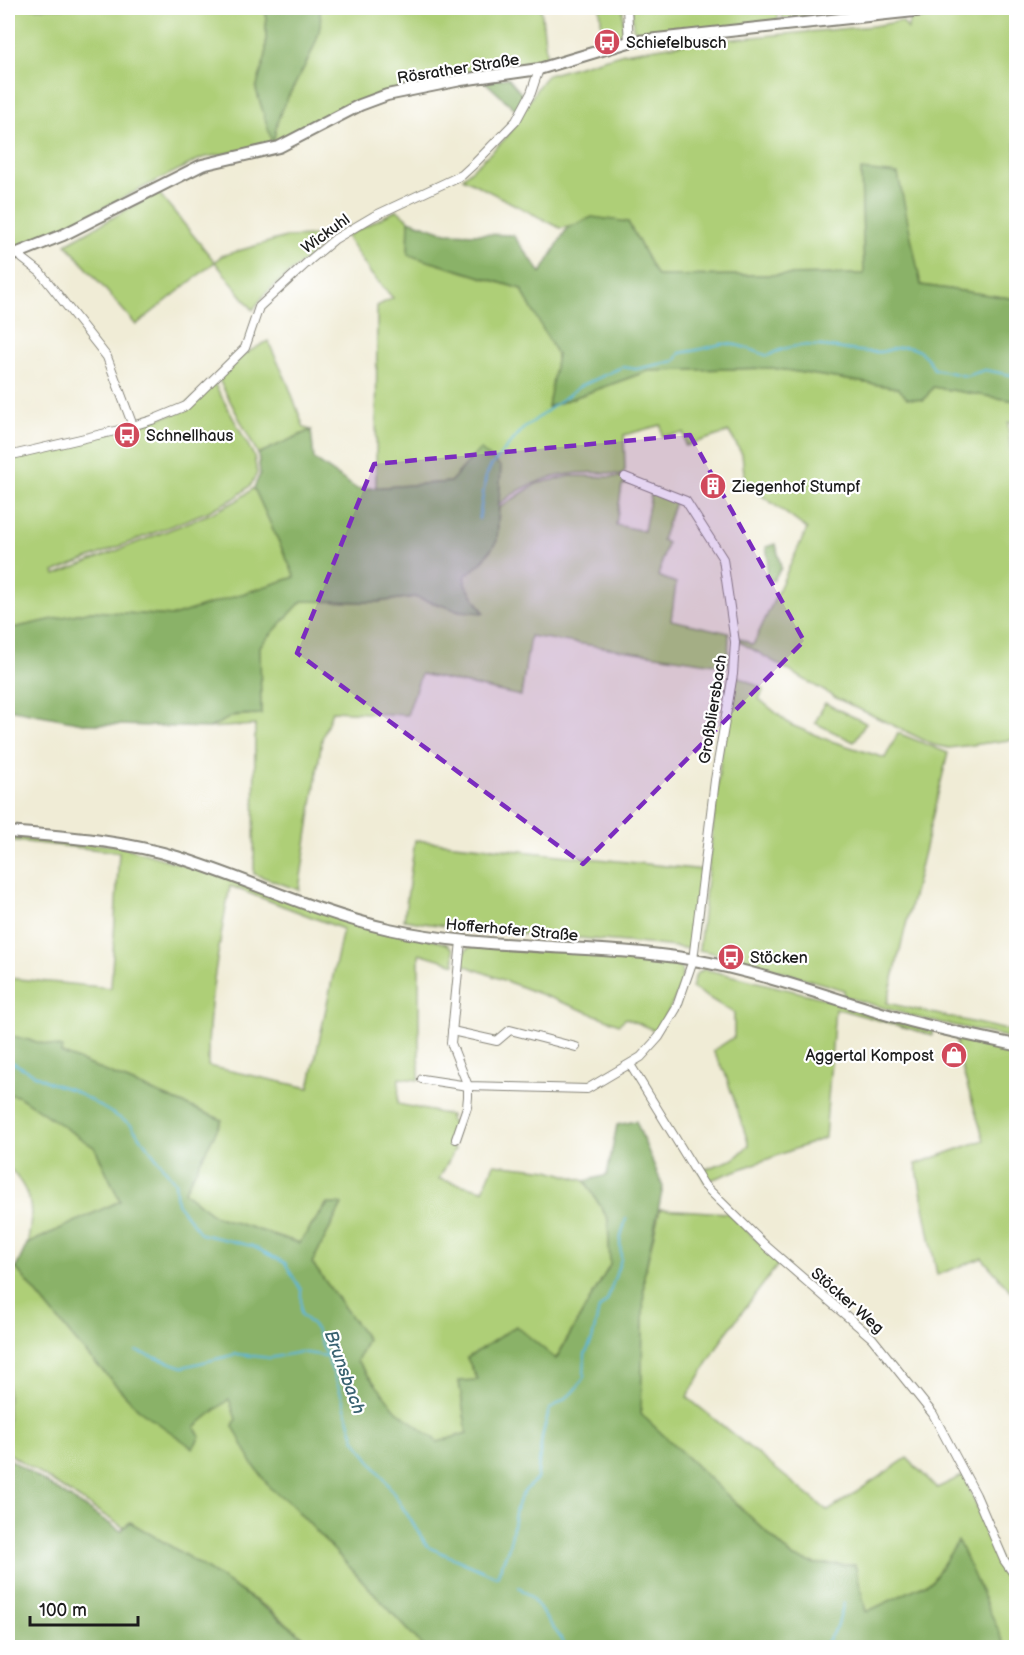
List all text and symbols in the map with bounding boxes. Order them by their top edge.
bus stop icon: Schiefelbusch [592,27,622,57]
place label: Schiefelbusch [626,34,727,53]
street label: Rösrather Straße [396,50,521,89]
street label: Wickuhl [298,210,354,258]
bus stop icon: Schnellhaus [112,420,142,450]
place label: Schnellhaus [146,427,234,446]
building icon: Ziegenhof Stumpf [698,471,728,501]
place label: Ziegenhof Stumpf [731,478,861,497]
street label: Großbliersbach [695,653,732,765]
street label: Hofferhofer Straße [445,915,579,946]
bus stop icon: Stöcken [716,942,746,972]
place label: Stöcken [750,949,808,968]
shop icon: Aggertal Kompost [939,1040,969,1070]
place label: Aggertal Kompost [806,1047,934,1066]
street label: Stöcker Weg [807,1264,887,1338]
water label: Brunsbach [320,1328,369,1417]
scale bar [30,1589,138,1627]
text: 100 m [39,1600,87,1621]

